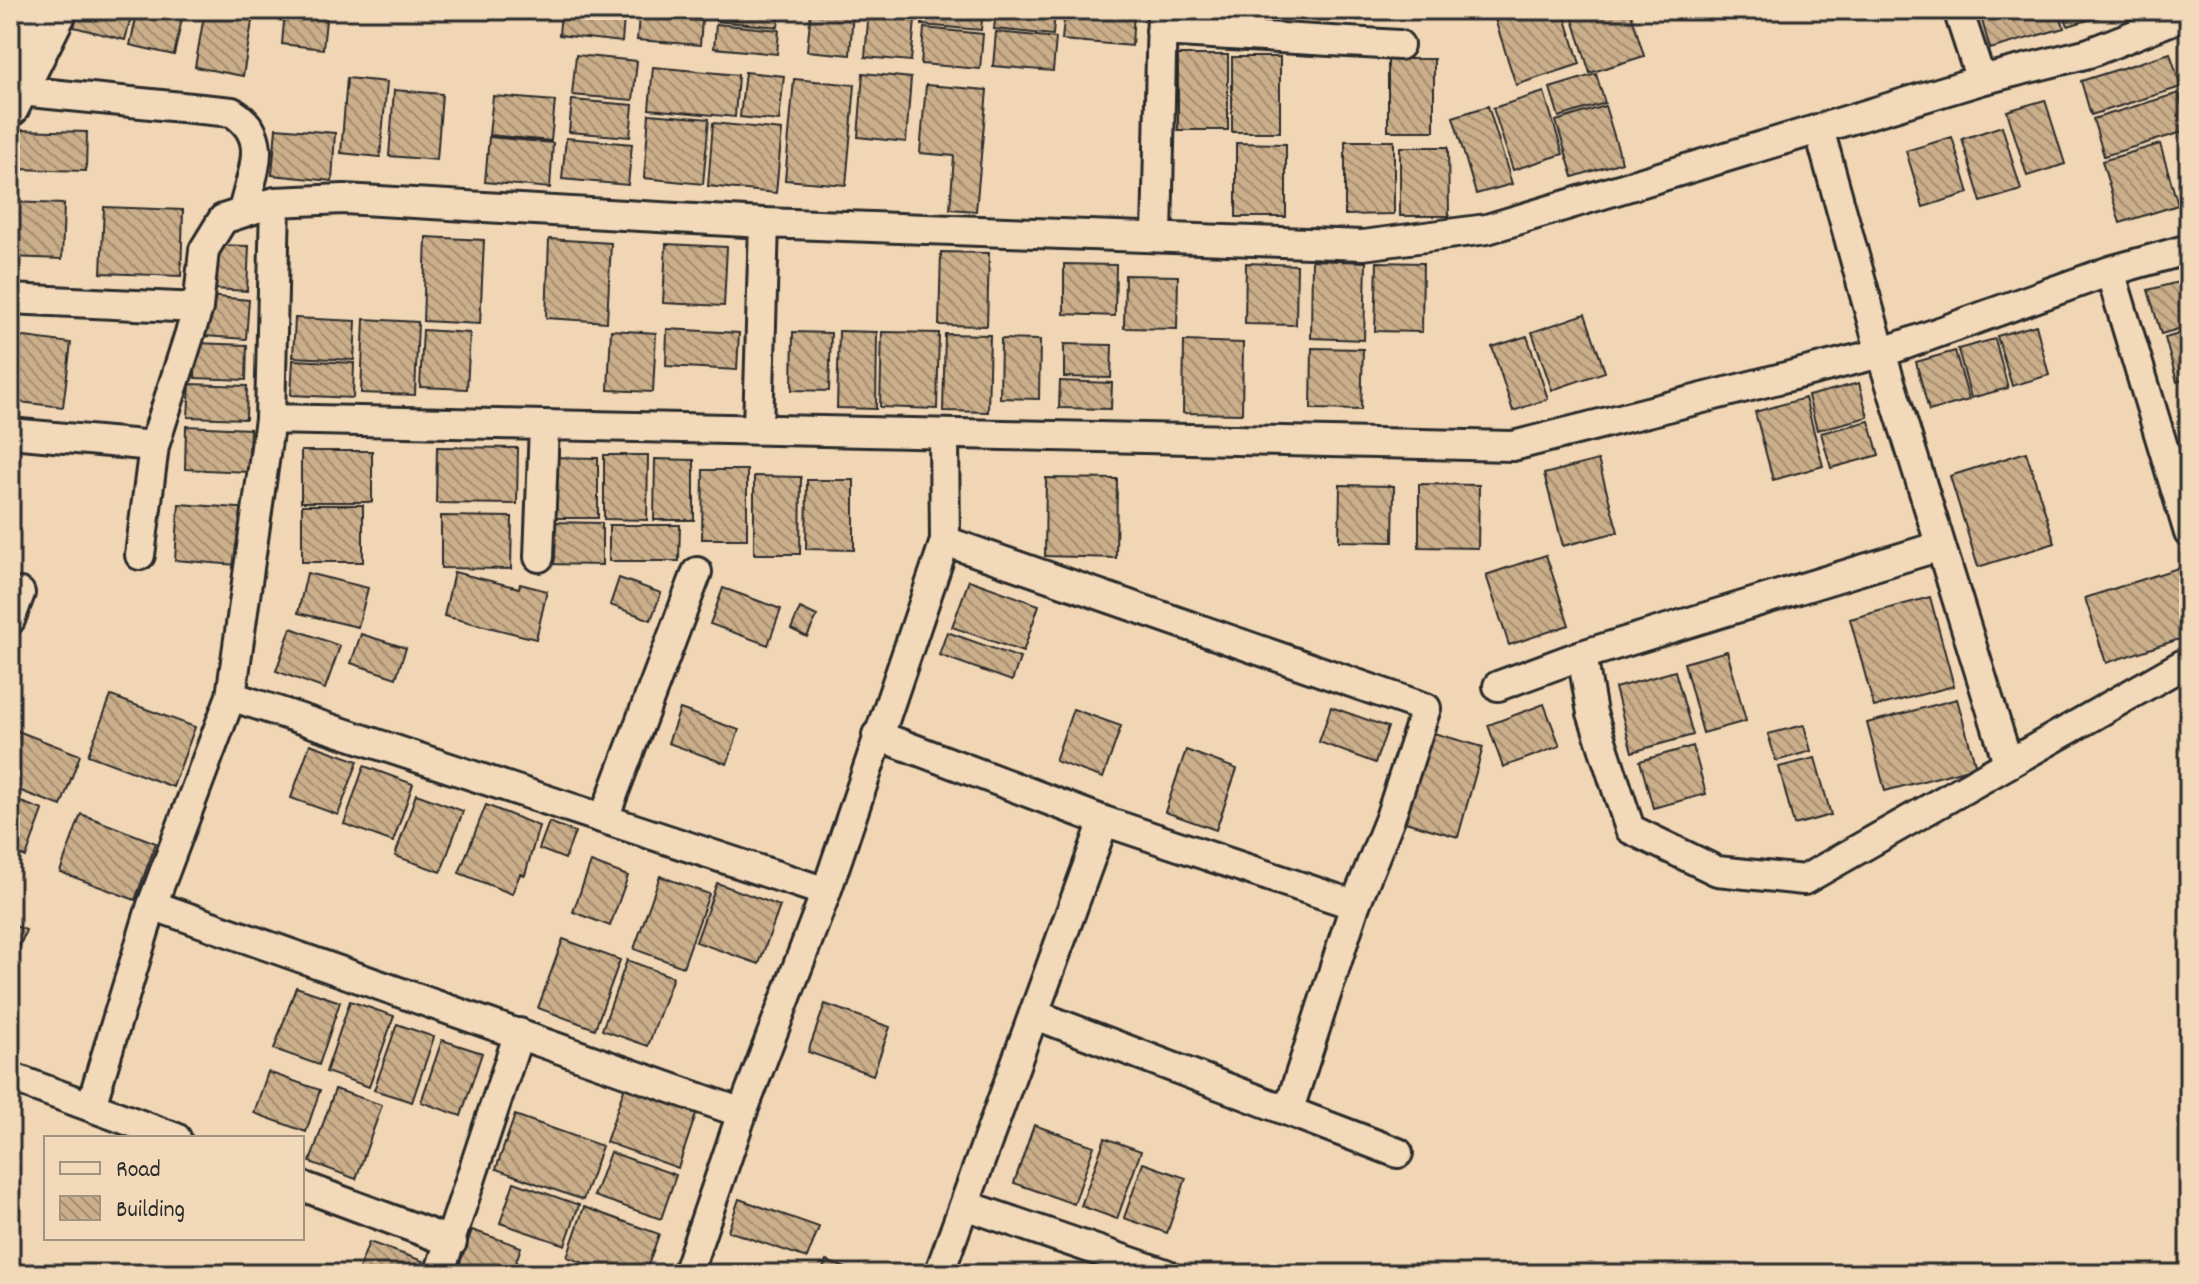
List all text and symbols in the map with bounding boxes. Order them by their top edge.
legend [44,1136,304,1240]
text: Road [116,1154,161,1188]
text: Building [116,1194,185,1228]

